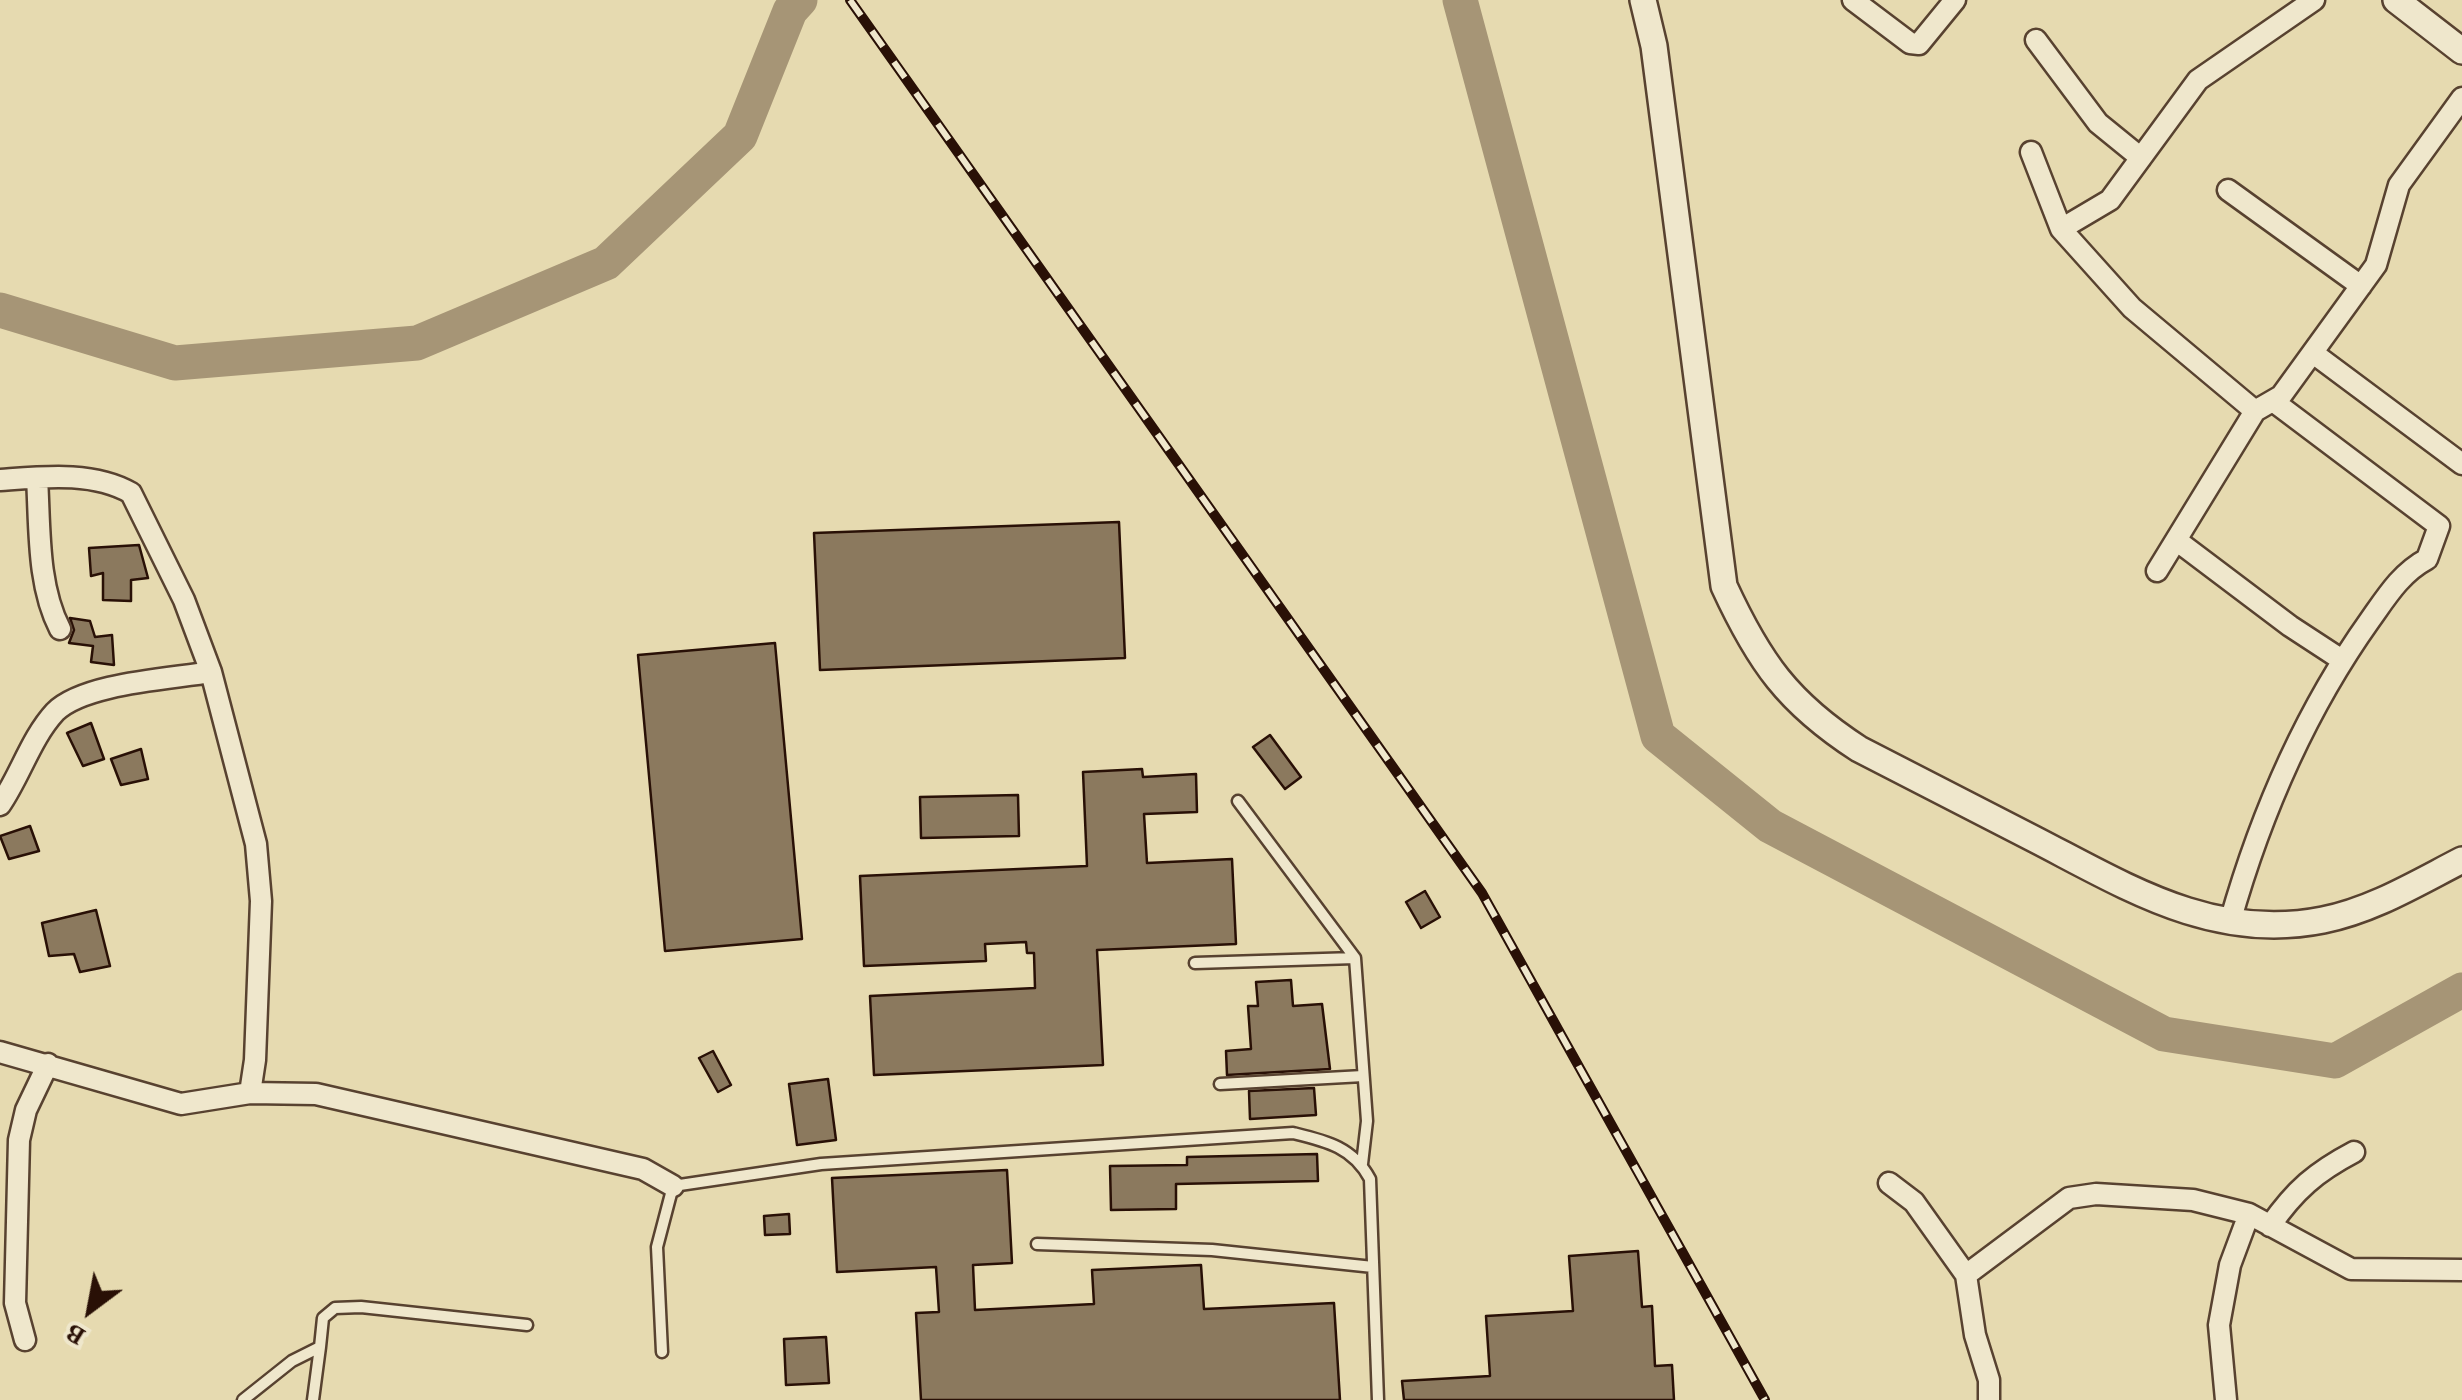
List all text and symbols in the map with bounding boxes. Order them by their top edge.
north arrow [40,1260,140,1360]
text: B [56,1314,92,1358]

